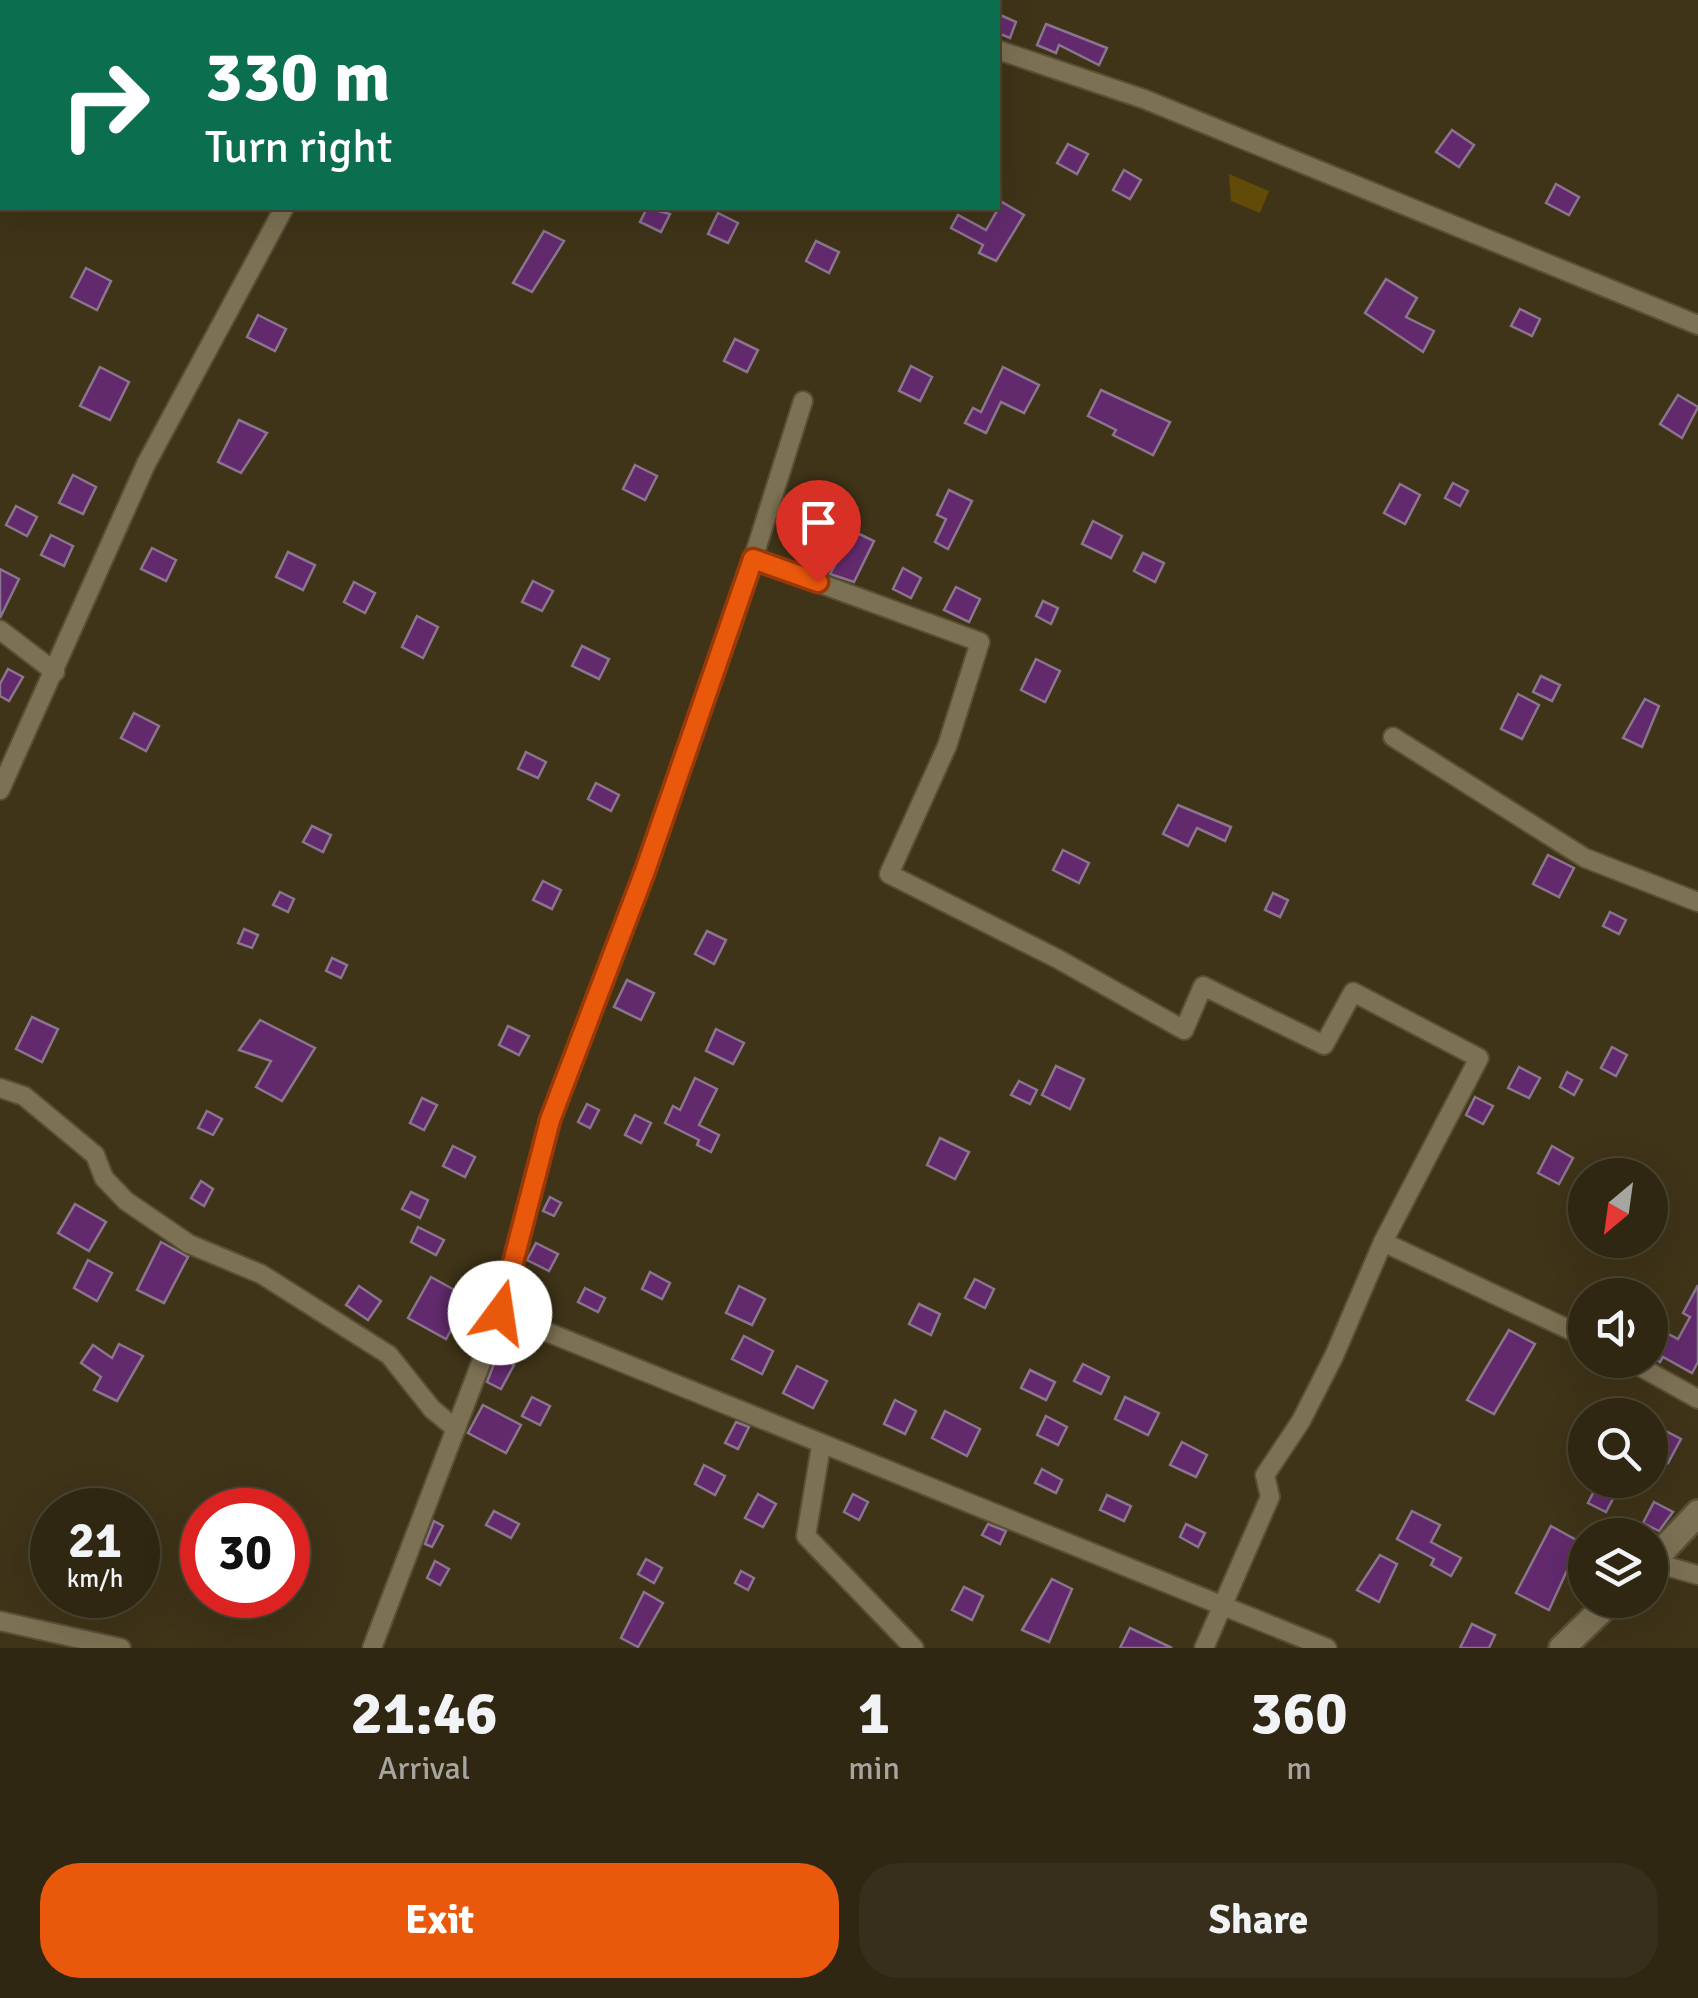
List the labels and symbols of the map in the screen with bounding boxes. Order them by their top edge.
pin [776,480,861,583]
north arrow [1568,1158,1668,1258]
position arrow [448,1261,552,1365]
speed limit sign: 30 [180,1488,310,1618]

